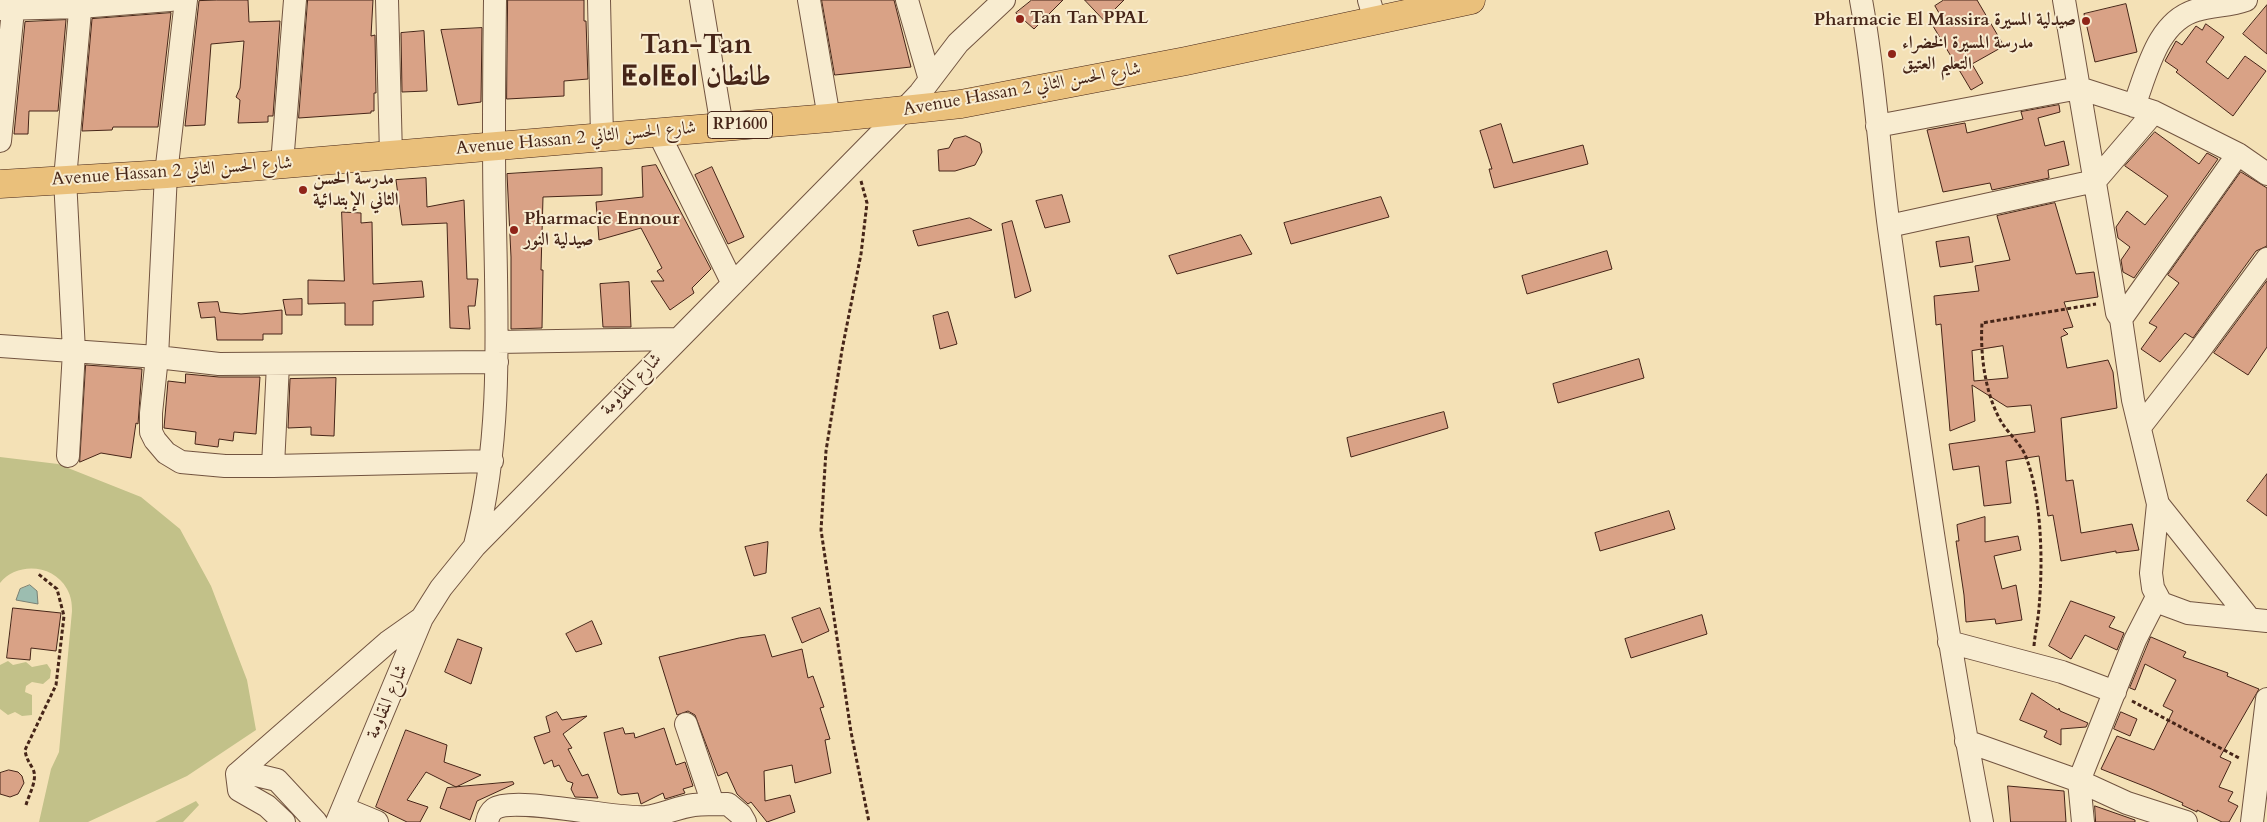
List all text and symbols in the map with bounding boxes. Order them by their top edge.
place label: Tan Tan PPAL [1030,8,1148,30]
place label: Pharmacie El Massira صيدلية المسيرة [1814,10,2076,32]
marker: Tan Tan PPAL [1014,13,1026,25]
marker: Pharmacie El Massira صيدلية المسيرة [2080,15,2092,27]
district label: Tan-Tan ⵟⴰⵏⵟⴰⵏ طانطان [621,30,771,96]
place label: مدرسة المسيرة الخضراء التعليم العتيق [1902,33,2034,76]
marker: مدرسة المسيرة الخضراء التعليم العتيق [1886,48,1898,60]
street label: Avenue Hassan 2 شارع الحسن الثاني [901,58,1143,122]
road number: RP1600 [708,112,772,138]
street label: Avenue Hassan 2 شارع الحسن الثاني [455,118,697,160]
street label: Avenue Hassan 2 شارع الحسن الثاني [51,153,293,191]
place label: مدرسة الحسن الثاني الإبتدائية [313,169,399,212]
marker: مدرسة الحسن الثاني الإبتدائية [297,184,309,196]
place label: Pharmacie Ennour صيدلية النور [524,209,679,252]
marker: Pharmacie Ennour صيدلية النور [508,224,520,236]
street label: شارع المقاومة [597,349,667,421]
street label: شارع المقاومة [363,662,413,742]

